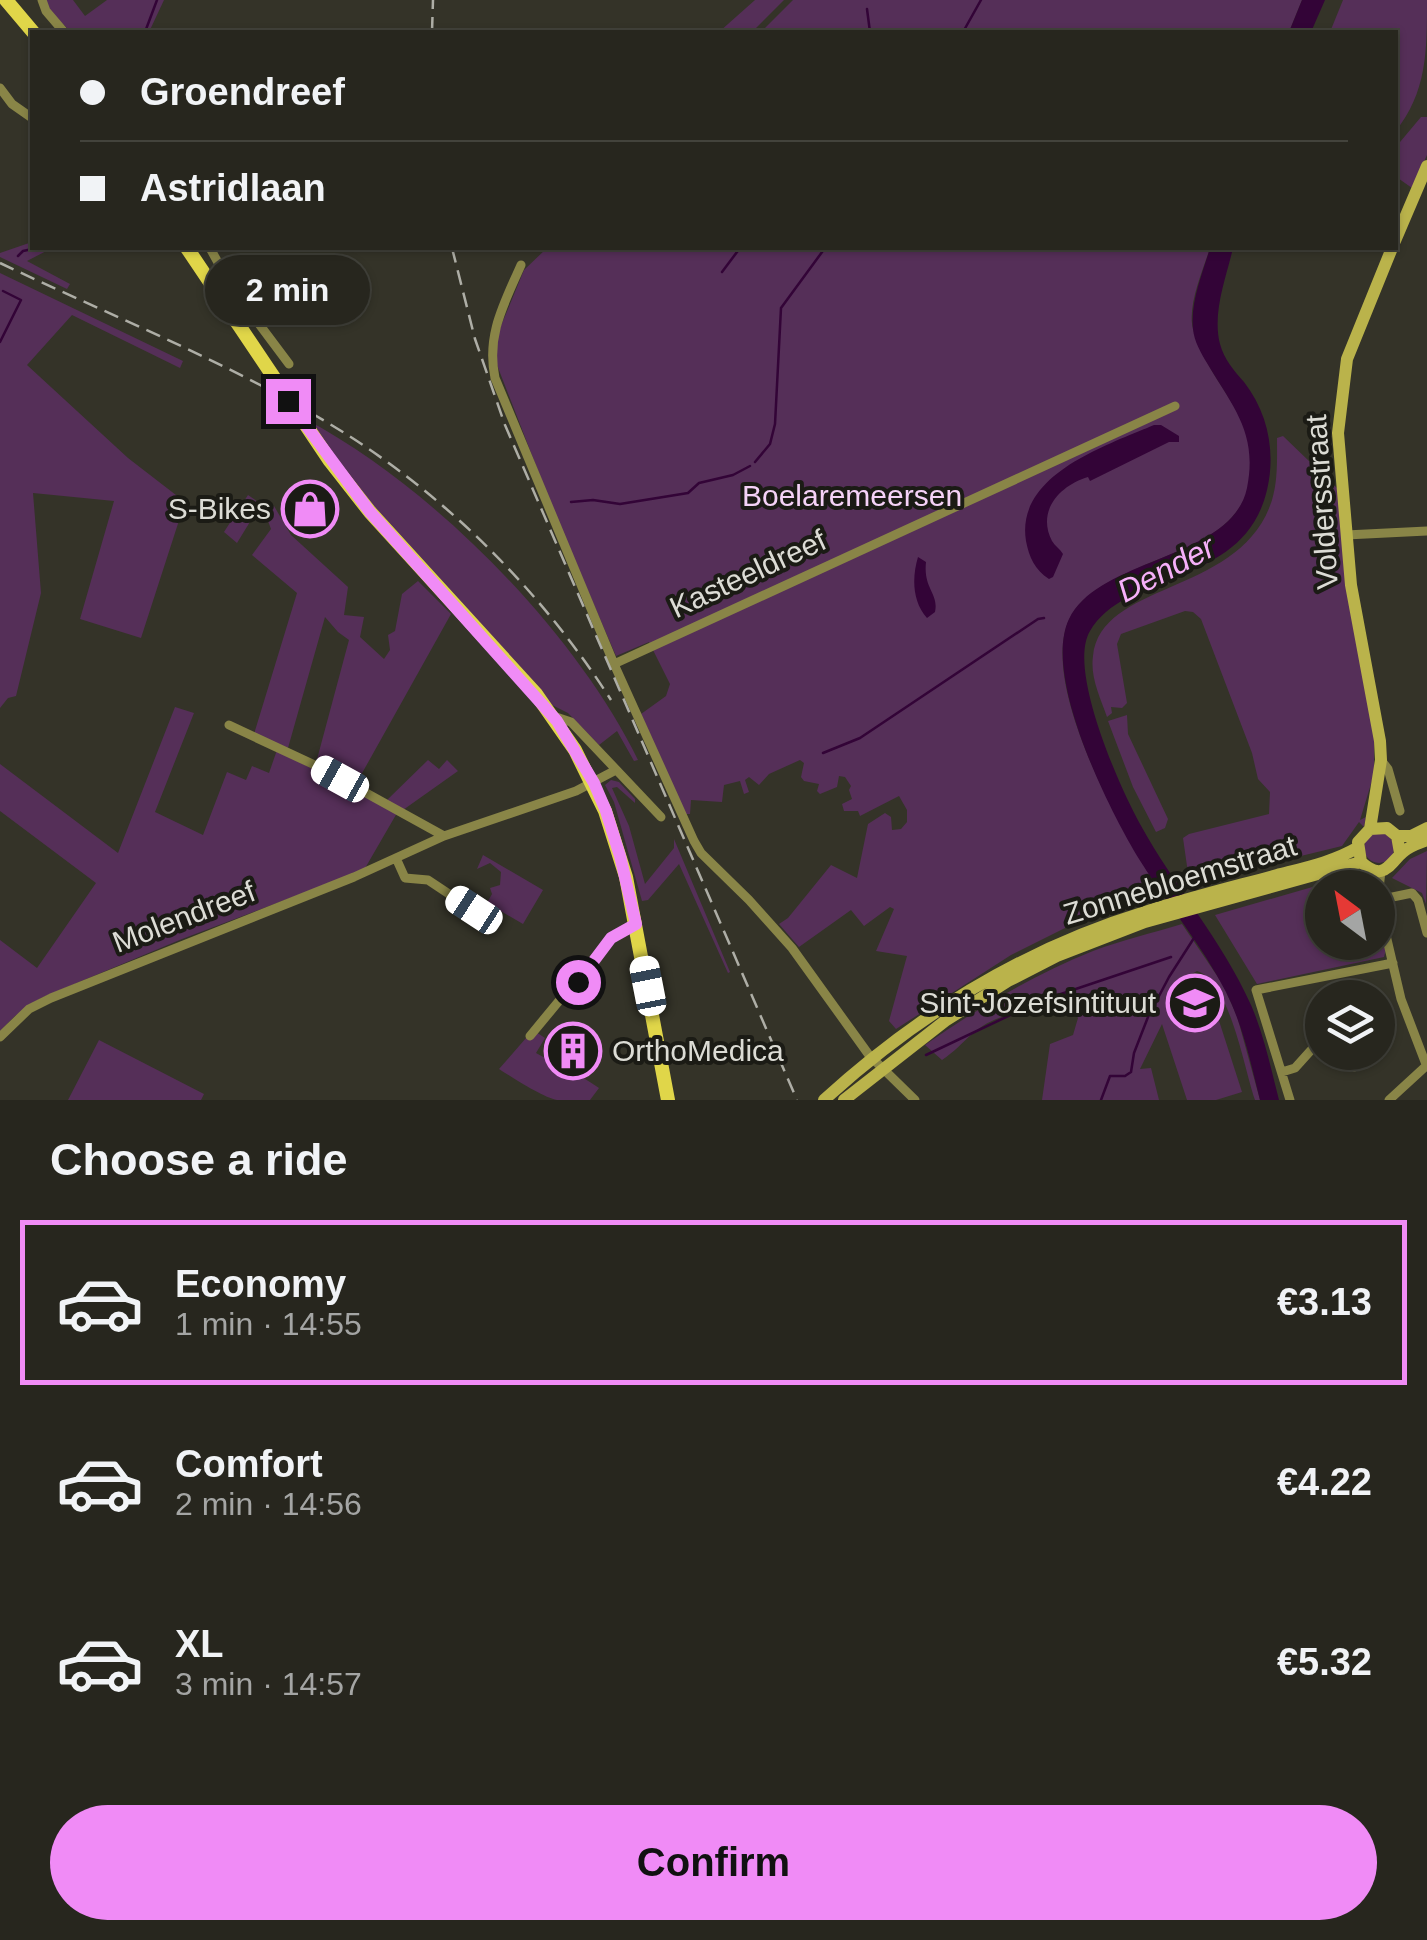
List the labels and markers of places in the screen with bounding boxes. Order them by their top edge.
shop icon: S-Bikes [280,479,340,539]
place label: S-Bikes [168,492,271,525]
school or university icon: Sint-Jozefsintituut [1165,973,1225,1033]
place label: Sint-Jozefsintituut [919,986,1157,1019]
building icon: OrthoMedica [543,1021,603,1081]
place label: OrthoMedica [612,1034,784,1067]

